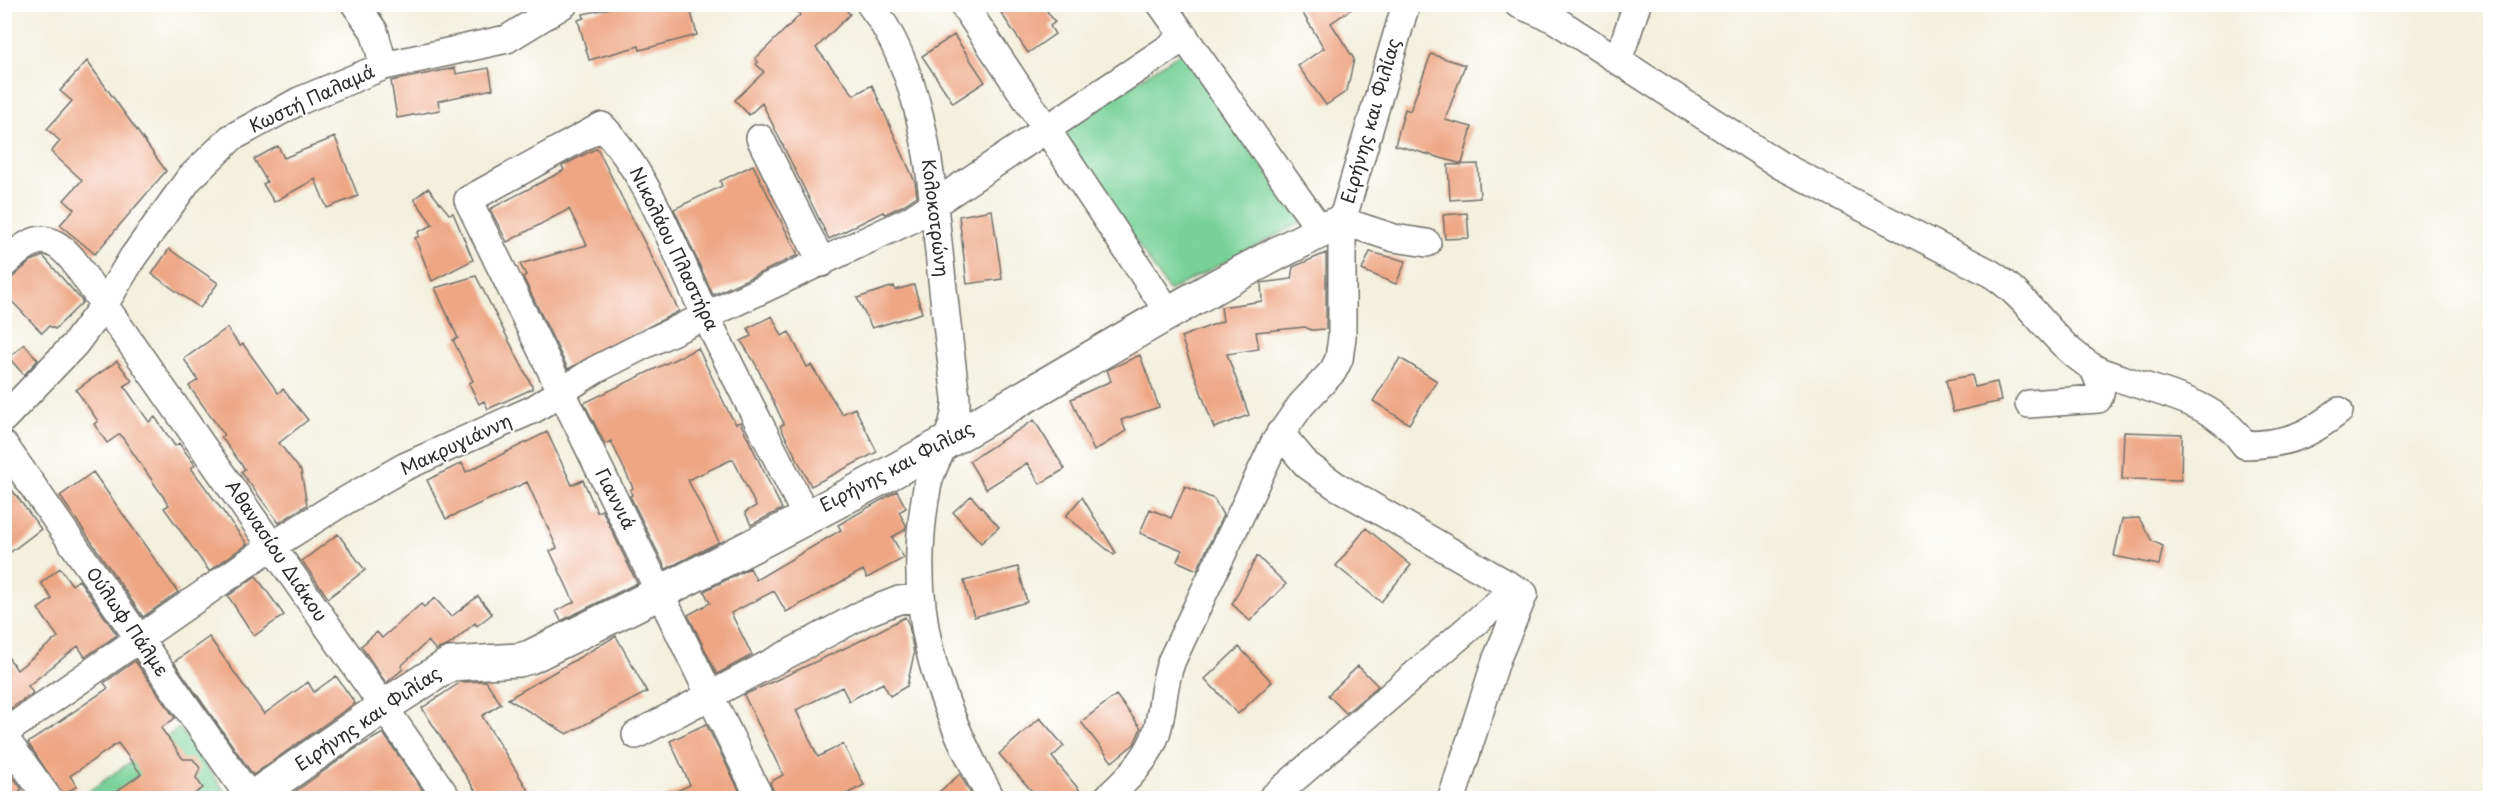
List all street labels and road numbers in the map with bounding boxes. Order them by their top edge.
street label: Ειρήνης και Φιλίας [1333,35,1406,206]
street label: Κωστή Παλαμά [244,57,379,139]
street label: Κολοκοτρώνη [916,157,957,278]
street label: Νικολάου Πλαστήρα [624,162,727,335]
street label: Μακρυγιάννη [395,406,515,481]
street label: Ειρήνης και Φιλίας [814,414,978,518]
street label: Γιαννιά [589,463,643,534]
street label: Αθανασίου Διάκου [220,474,335,626]
street label: Ούλωφ Πάλμε [80,561,176,682]
street label: Ειρήνης και Φιλίας [289,659,446,777]

